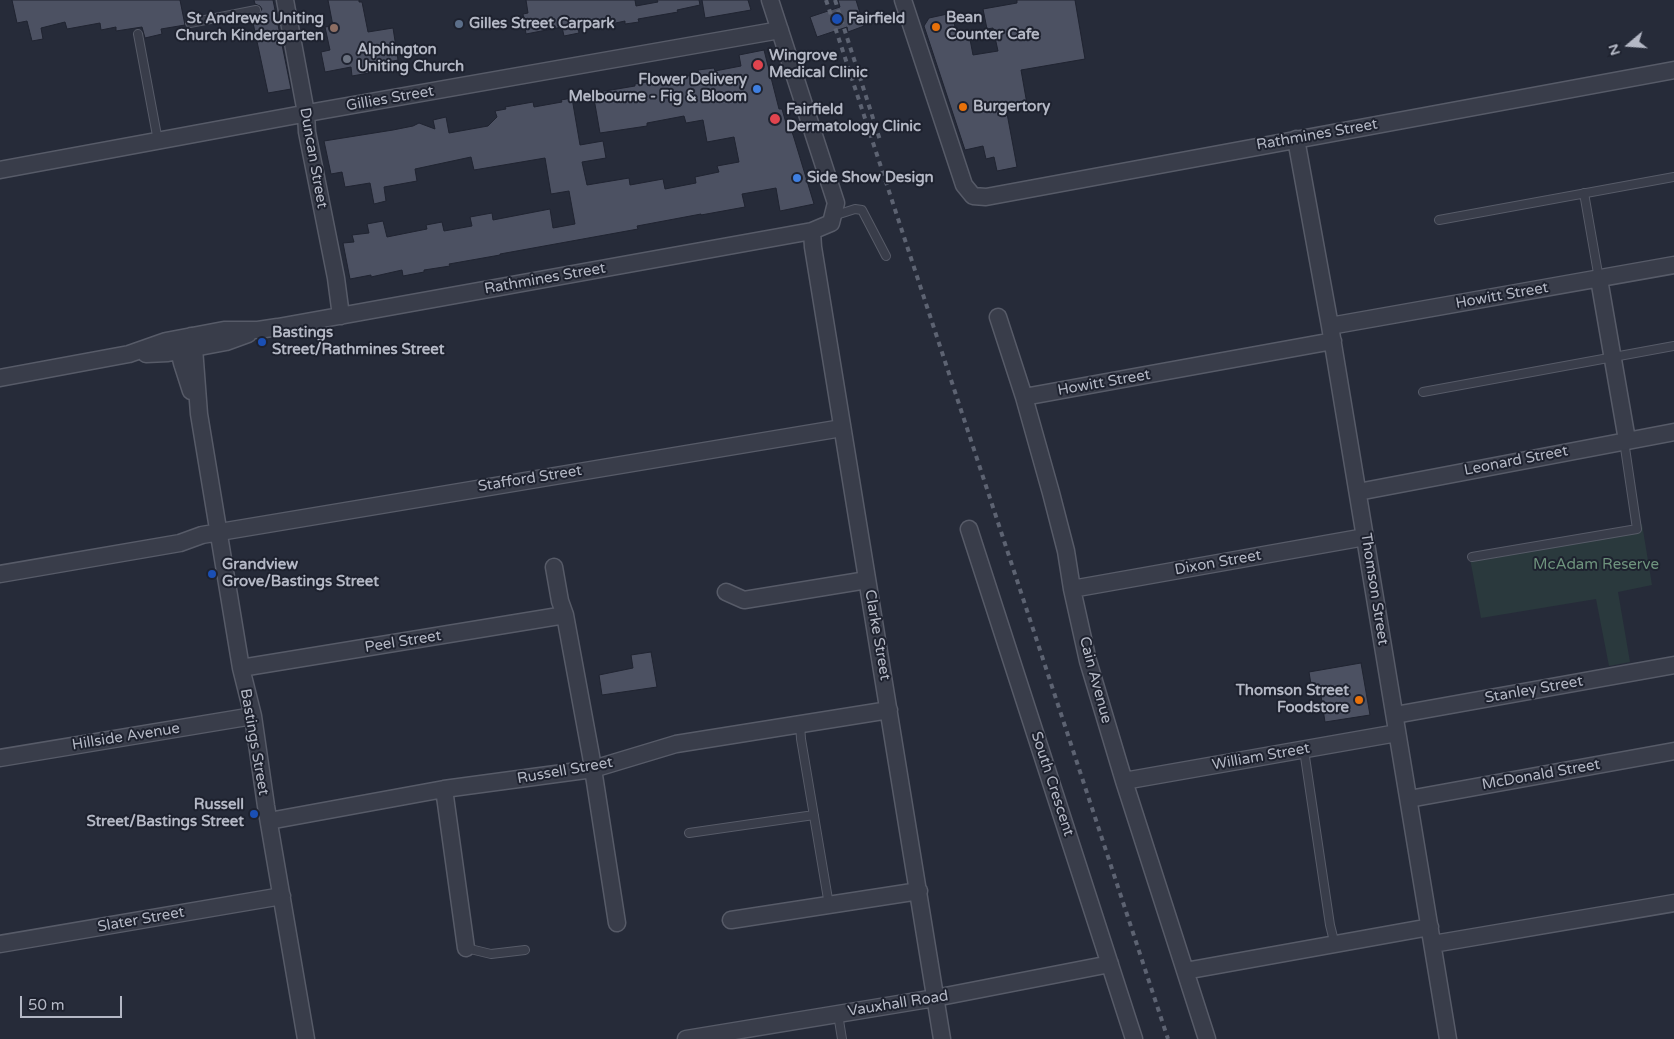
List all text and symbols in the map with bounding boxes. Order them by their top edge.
place label: Bean Counter Cafe [946,9,1040,44]
place label: St Andrews Uniting Church Kindergarten [176,10,324,45]
place label: Fairfield [848,10,905,28]
marker: Fairfield [830,12,844,26]
place label: Gilles Street Carpark [469,15,614,33]
marker: Gilles Street Carpark [453,18,465,30]
north arrow [1604,20,1654,70]
marker: Bean Counter Cafe [930,21,942,33]
marker: St Andrews Uniting Church Kindergarten [328,22,340,34]
place label: Alphington Uniting Church [357,41,464,76]
text: N [1604,42,1624,58]
place label: Wingrove Medical Clinic [769,47,868,82]
marker: Alphington Uniting Church [341,53,353,65]
marker: Wingrove Medical Clinic [751,58,765,72]
place label: Flower Delivery Melbourne - Fig & Bloom [569,71,747,106]
street label: Gillies Street [345,82,435,116]
marker: Flower Delivery Melbourne - Fig & Bloom [751,83,763,95]
place label: Burgertory [973,98,1050,116]
place label: Fairfield Dermatology Clinic [786,101,921,136]
marker: Burgertory [957,101,969,113]
street label: Duncan Street [295,106,331,210]
marker: Fairfield Dermatology Clinic [768,112,782,126]
street label: Rathmines Street [1255,115,1379,155]
place label: Side Show Design [807,169,934,187]
marker: Side Show Design [791,172,803,184]
street label: Rathmines Street [483,259,607,299]
street label: Howitt Street [1454,279,1550,313]
place label: Bastings Street/Rathmines Street [272,324,444,359]
marker: Bastings Street/Rathmines Street [256,336,268,348]
street label: Howitt Street [1056,366,1152,400]
street label: Leonard Street [1462,442,1570,480]
street label: Stafford Street [477,462,583,496]
street label: Thomson Street [1356,532,1392,646]
street label: Dixon Street [1173,547,1263,579]
place label: Grandview Grove/Bastings Street [222,556,379,591]
park label: McAdam Reserve [1533,556,1659,574]
marker: Grandview Grove/Bastings Street [206,568,218,580]
street label: Clarke Street [860,588,894,682]
street label: Peel Street [363,627,443,657]
street label: Cain Avenue [1075,635,1115,725]
street label: Stanley Street [1484,673,1584,707]
place label: Thomson Street Foodstore [1236,682,1349,717]
street label: Bastings Street [236,687,272,797]
marker: Thomson Street Foodstore [1353,694,1365,706]
street label: Hillside Avenue [71,720,181,754]
street label: South Crescent [1027,729,1077,839]
street label: William Street [1211,740,1311,774]
street label: Russell Street [516,754,614,788]
street label: McDonald Street [1480,756,1602,794]
place label: Russell Street/Bastings Street [86,796,244,831]
marker: Russell Street/Bastings Street [248,808,260,820]
street label: Slater Street [96,904,186,936]
scale bar [22,986,125,1018]
street label: Vauxhall Road [846,987,950,1021]
text: 50 m [28,996,65,1014]

